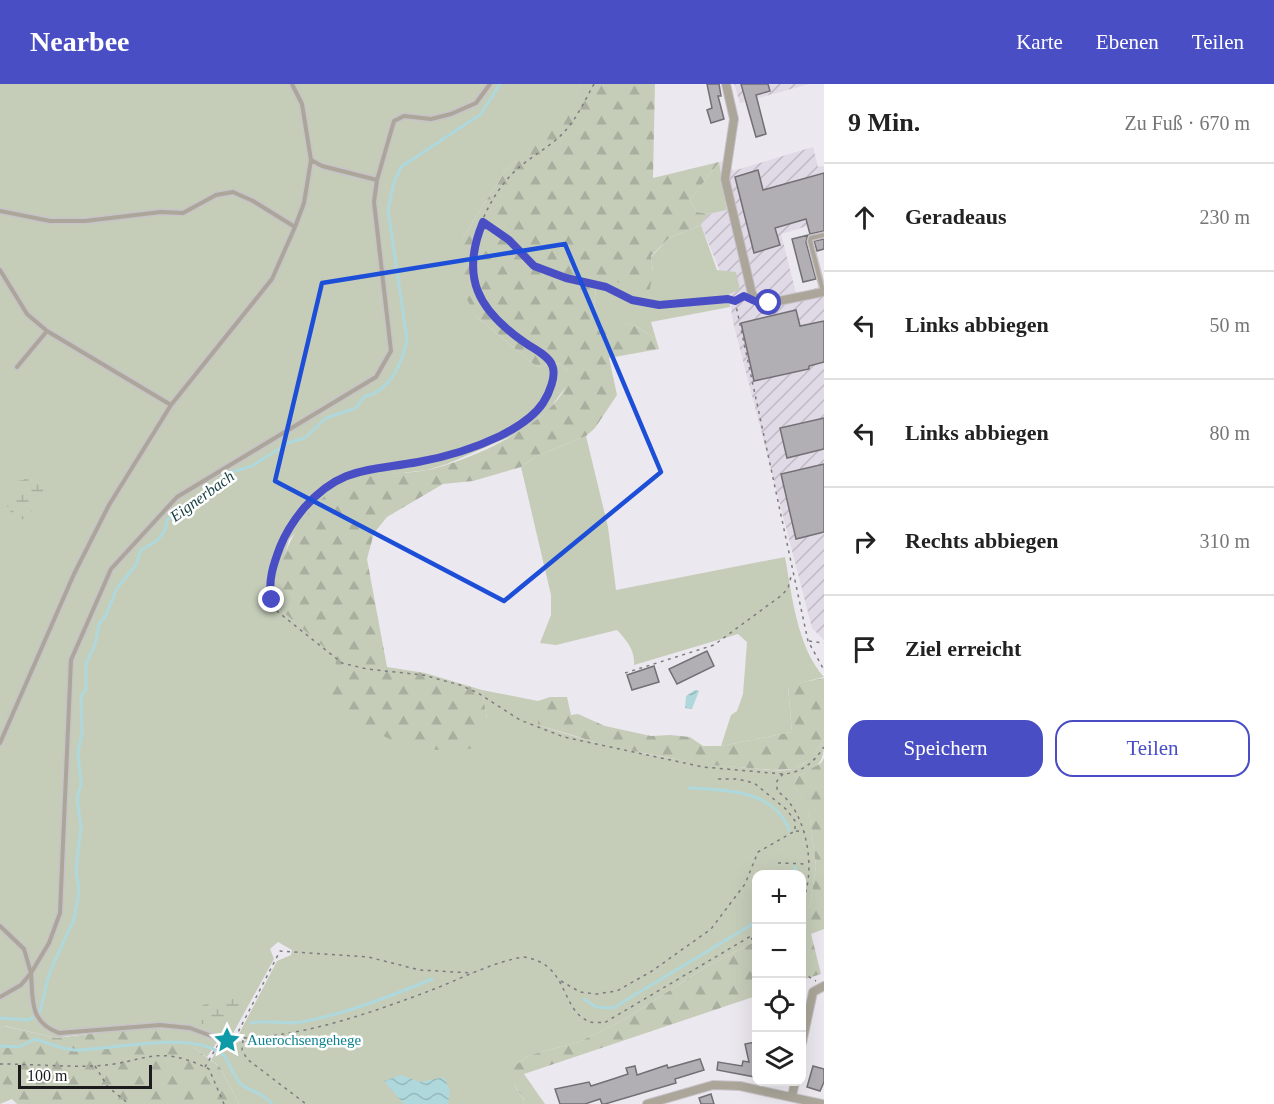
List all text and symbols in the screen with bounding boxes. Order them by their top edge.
text: Nearbee [30,26,130,57]
text: Karte [1016,30,1063,54]
text: Ebenen [1096,30,1159,54]
text: Teilen [1192,30,1244,54]
text: 9 Min. [848,108,920,137]
text: Zu Fuß · 670 m [1124,112,1250,134]
icon: ahead [848,201,881,234]
text: Geradeaus [905,204,1006,229]
text: 230 m [1199,206,1250,228]
route start [755,289,781,315]
icon: left [848,309,881,342]
text: Links abbiegen [905,312,1049,337]
text: 50 m [1209,314,1250,336]
icon: left [848,417,881,450]
text: Links abbiegen [905,420,1049,445]
text: 80 m [1209,422,1250,444]
water label: Eignerbach [166,467,238,526]
icon: right [848,525,881,558]
text: Rechts abbiegen [905,528,1058,553]
text: 310 m [1199,530,1250,552]
route end [258,586,284,612]
icon: arrive [848,633,881,666]
text: Ziel erreicht [905,636,1021,661]
button: Speichern [848,720,1043,777]
button: Teilen [1055,720,1250,777]
map controls [752,870,806,1086]
button: + [752,870,806,924]
button: − [752,924,806,978]
button: locate [752,978,806,1032]
place icon: Auerochsengehege [212,1025,242,1055]
place label: Auerochsengehege [247,1032,361,1048]
button: layers [752,1032,806,1086]
scale bar [18,1062,152,1090]
text: 100 m [27,1067,67,1084]

